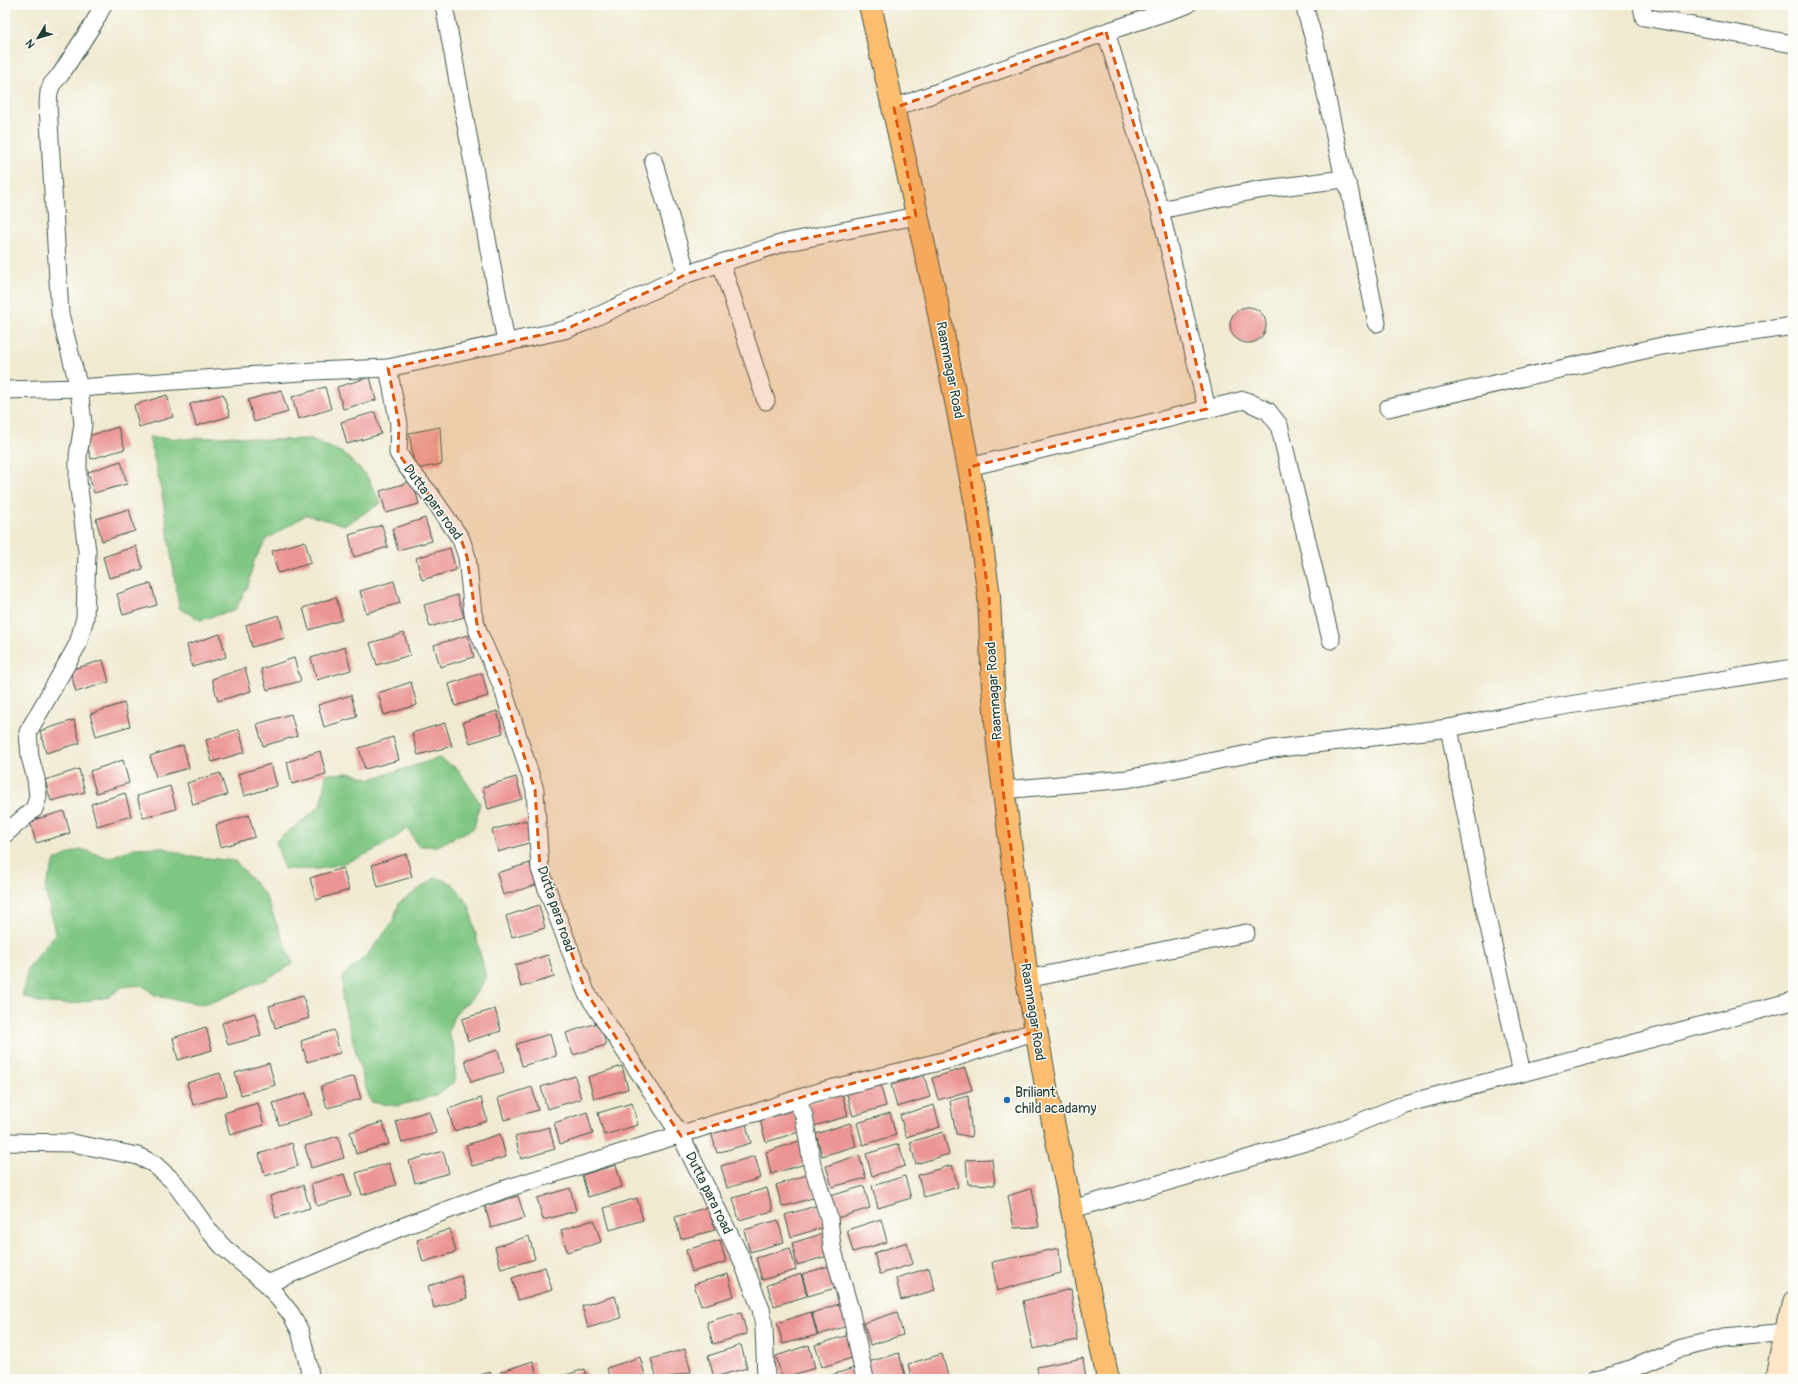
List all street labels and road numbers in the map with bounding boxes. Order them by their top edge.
street label: Raamnagar Road [932,320,968,420]
street label: Dutta para road [400,461,466,543]
street label: Raamnagar Road [982,641,1006,741]
street label: Dutta para road [533,864,579,954]
street label: Raamnagar Road [1017,962,1049,1062]
street label: Dutta para road [682,1149,736,1237]

